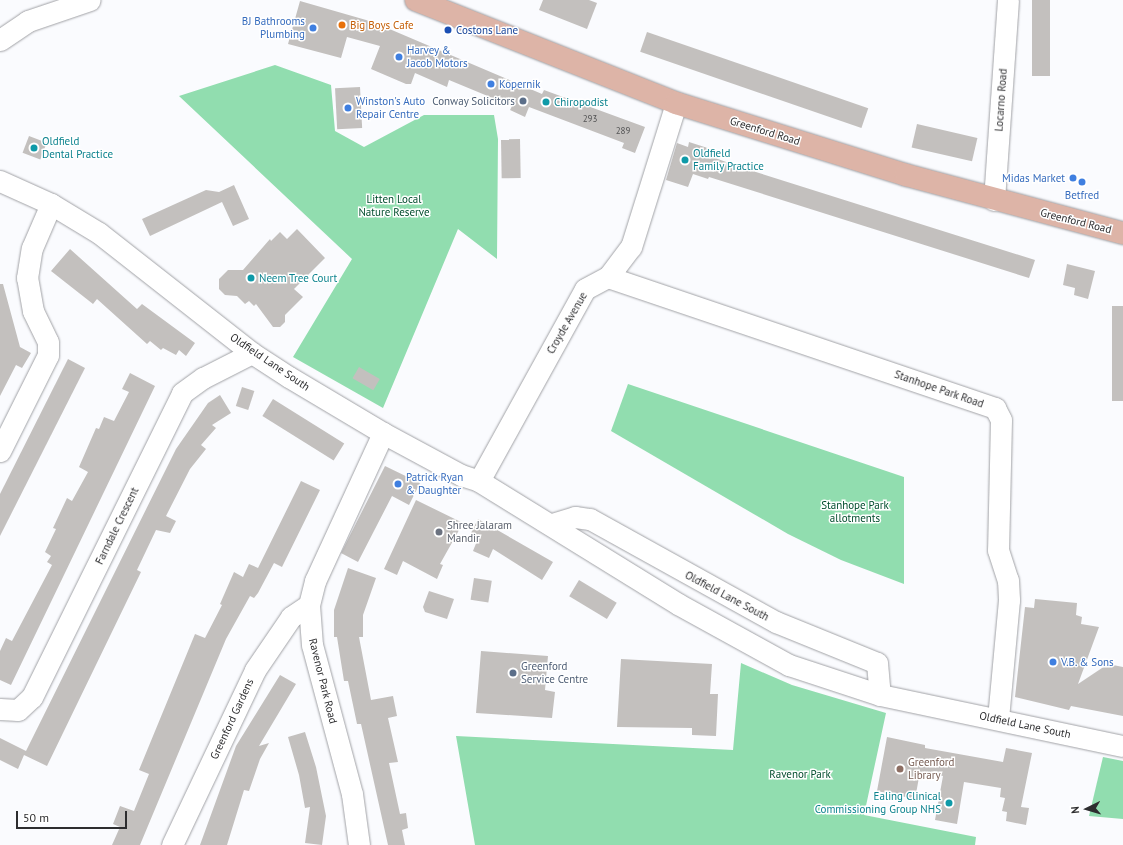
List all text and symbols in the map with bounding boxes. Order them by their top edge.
place label: BJ Bathrooms Plumbing [242,15,305,41]
place label: Big Boys Cafe [350,18,414,32]
marker: Big Boys Cafe [337,20,347,30]
marker: BJ Bathrooms Plumbing [308,23,318,33]
place label: Costons Lane [456,23,518,37]
marker: Costons Lane [443,25,453,35]
place label: Harvey & Jacob Motors [407,44,468,70]
marker: Harvey & Jacob Motors [394,52,404,62]
street label: Locarno Road [992,68,1010,132]
place label: Kopernik [499,77,541,91]
marker: Kopernik [486,79,496,89]
place label: Conway Solicitors [432,94,515,108]
place label: Winston's Auto Repair Centre [356,95,425,121]
place label: Chiropodist [554,95,608,109]
marker: Conway Solicitors [518,96,528,106]
marker: Chiropodist [541,97,551,107]
marker: Winston's Auto Repair Centre [343,103,353,113]
house number: 293 [583,114,597,124]
street label: Greenford Road [728,114,802,148]
house number: 289 [616,126,630,136]
place label: Oldfield Dental Practice [42,135,113,161]
marker: Oldfield Dental Practice [29,143,39,153]
place label: Oldfield Family Practice [693,147,764,173]
marker: Oldfield Family Practice [680,155,690,165]
place label: Midas Market [1002,171,1065,185]
marker: Midas Market [1068,173,1078,183]
marker: Betfred [1077,177,1087,187]
place label: Betfred [1065,188,1099,202]
park label: Litten Local Nature Reserve [358,193,430,219]
street label: Greenford Road [1039,206,1113,236]
place label: Neem Tree Court [259,271,338,285]
marker: Neem Tree Court [246,273,256,283]
street label: Croyde Avenue [544,290,590,356]
street label: Oldfield Lane South [228,330,312,394]
street label: Stanhope Park Road [892,367,986,411]
place label: Patrick Ryan & Daughter [406,471,464,497]
marker: Patrick Ryan & Daughter [393,479,403,489]
street label: Farndale Crescent [93,485,141,567]
park label: Stanhope Park allotments [821,499,889,525]
place label: Shree Jalaram Mandir [447,519,512,545]
marker: Shree Jalaram Mandir [434,527,444,537]
street label: Oldfield Lane South [683,568,771,624]
street label: Ravenor Park Road [306,637,340,725]
place label: V.B. & Sons [1061,655,1115,669]
marker: V.B. & Sons [1048,657,1058,667]
place label: Greenford Service Centre [521,660,588,686]
marker: Greenford Service Centre [508,668,518,678]
street label: Greenford Gardens [208,677,256,761]
street label: Oldfield Lane South [978,709,1072,741]
place label: Greenford Library [908,756,954,782]
marker: Greenford Library [895,764,905,774]
park label: Ravenor Park [769,767,831,781]
north arrow [1067,789,1107,829]
place label: Ealing Clinical Commissioning Group NHS [815,790,941,816]
marker: Ealing Clinical Commissioning Group NHS [944,798,954,808]
scale bar [18,803,129,829]
text: N [1068,806,1082,814]
text: 50 m [23,810,49,825]

